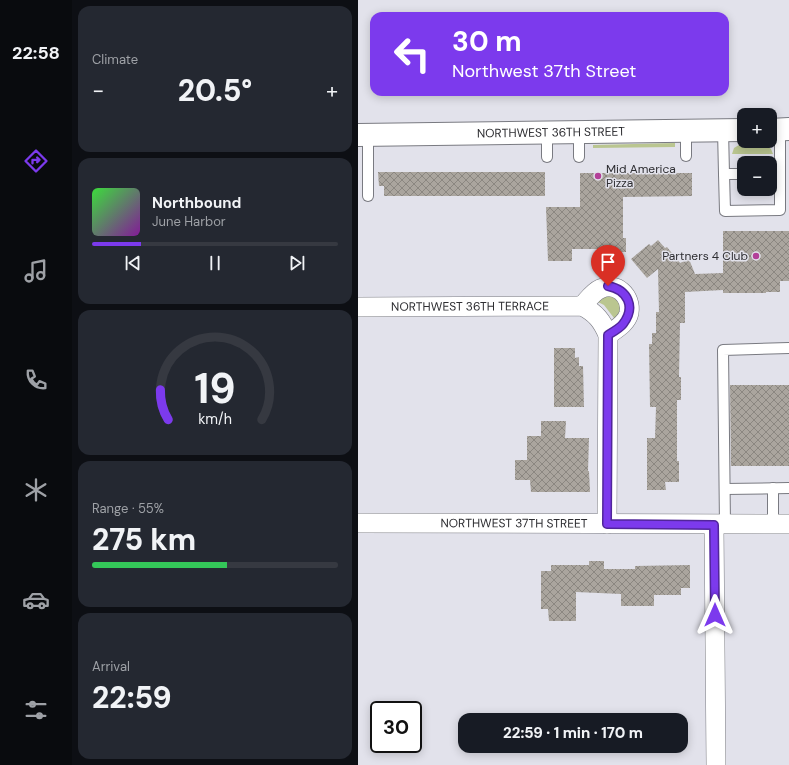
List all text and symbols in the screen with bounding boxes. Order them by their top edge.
text: 30 m [452,23,522,60]
icon: left [386,28,438,80]
text: 22:58 [12,41,60,65]
text: Climate [92,51,138,68]
text: Northwest 37th Street [452,59,636,83]
text: 20.5° [178,71,252,110]
text: − [92,76,104,105]
text: + [326,76,338,105]
map controls [737,108,777,196]
button: + [737,108,777,148]
street label: NORTHWEST 36TH STREET [477,124,625,141]
icon: directions [22,147,50,175]
button: − [737,156,777,196]
place label: Mid America Pizza [606,161,676,191]
marker: Mid America Pizza [593,171,603,181]
text: Northbound [152,193,241,213]
text: June Harbor [152,213,226,230]
pin [591,245,625,286]
place label: Partners 4 Club [662,248,748,264]
icon: arrive [597,251,619,273]
marker: Partners 4 Club [751,251,761,261]
icon: previous [122,252,144,274]
icon: pause [204,252,226,274]
icon: next [286,252,308,274]
icon: music [22,257,50,285]
street label: NORTHWEST 36TH TERRACE [391,298,549,315]
text: 19 [194,362,236,416]
icon: phone [22,366,50,394]
text: km/h [198,410,232,428]
icon: climate [22,476,50,504]
text: Range · 55% [92,500,164,517]
street label: NORTHWEST 37TH STREET [440,515,588,532]
text: 275 km [92,520,196,559]
icon: car [22,586,50,614]
position arrow [694,594,736,636]
text: Arrival [92,658,130,675]
text: 22:59 [92,678,172,717]
icon: filters [22,696,50,724]
speed limit sign: 30 [370,701,422,753]
text: 22:59 · 1 min · 170 m [503,723,643,743]

